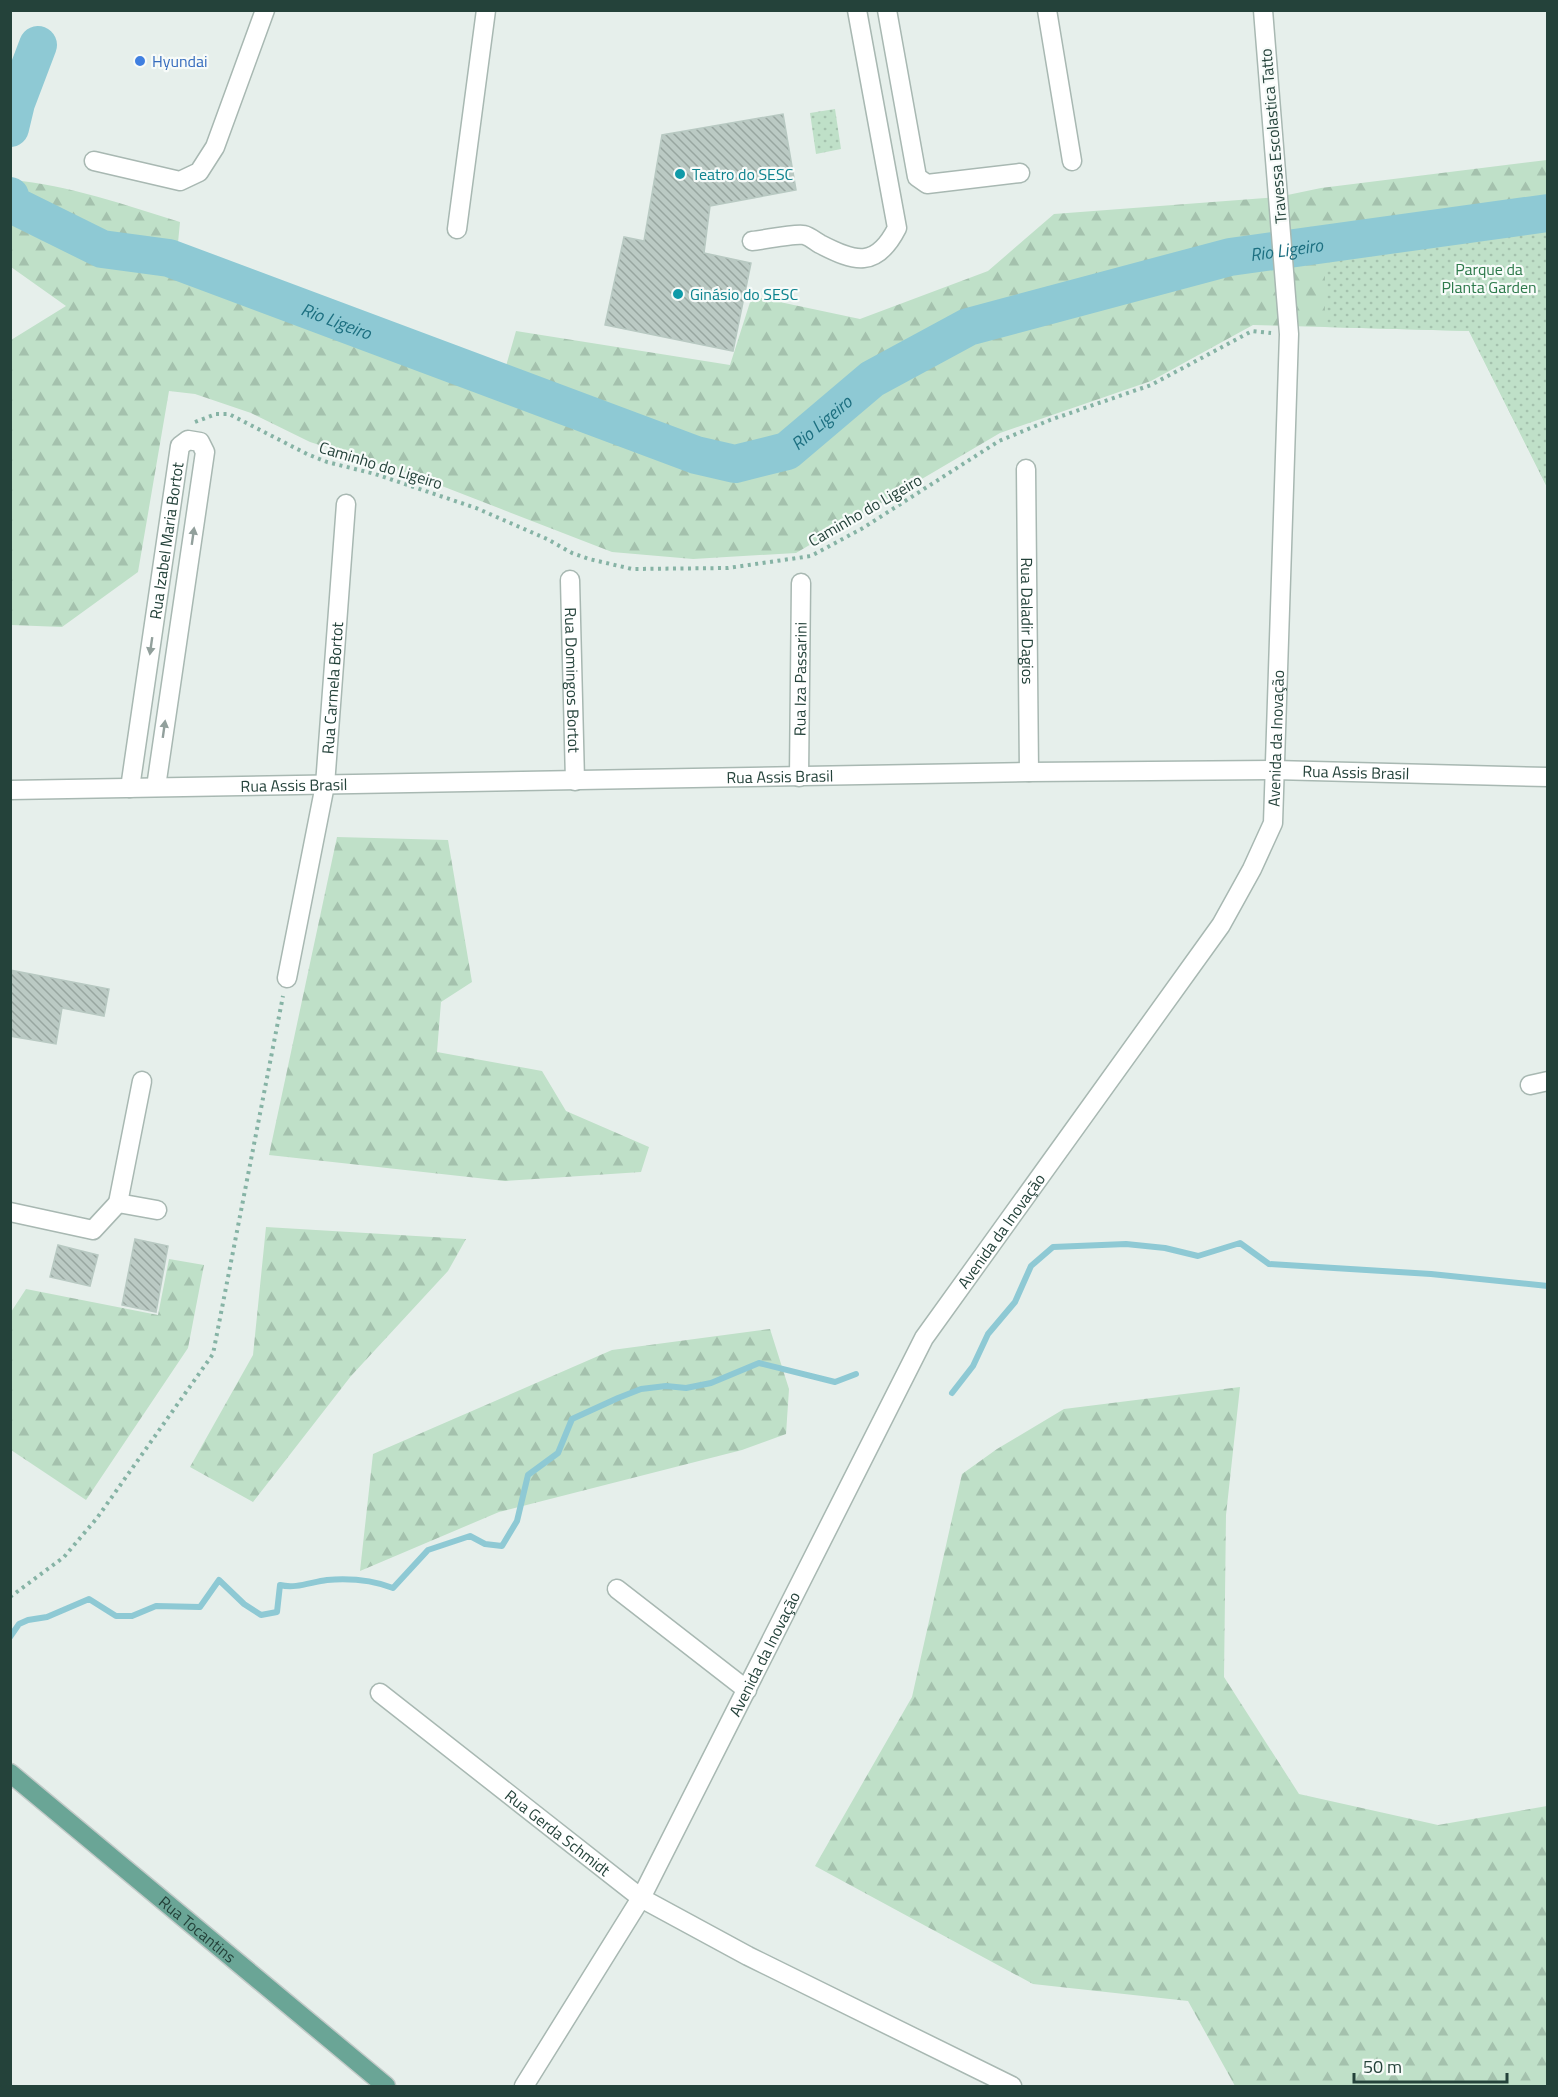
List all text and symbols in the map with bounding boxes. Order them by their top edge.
street label: Travessa Escolastica Tatto [1253,47,1293,225]
place label: Hyundai [152,49,208,73]
marker: Hyundai [133,54,147,68]
place label: Teatro do SESC [692,162,794,186]
marker: Teatro do SESC [673,167,687,181]
water label: Rio Ligeiro [1248,231,1325,268]
park label: Parque da Planta Garden [1441,257,1537,299]
place label: Ginásio do SESC [690,282,798,306]
marker: Ginásio do SESC [671,287,685,301]
water label: Rio Ligeiro [298,295,376,346]
water label: Rio Ligeiro [784,388,858,456]
street label: Caminho do Ligeiro [316,435,446,495]
street label: Rua Izabel Maria Bortot [143,460,190,621]
street label: Caminho do Ligeiro [804,468,926,552]
one-way arrow [188,527,197,546]
street label: Rua Daladir Dagios [1015,557,1040,685]
street label: Rua Domingos Bortot [559,607,586,753]
street label: Rua Carmela Bortot [315,621,349,755]
street label: Rua Iza Passarini [787,622,813,736]
one-way arrow [146,637,155,656]
street label: Avenida da Inovação [1262,669,1290,807]
one-way arrow [160,720,169,739]
street label: Rua Assis Brasil [1302,759,1410,785]
street label: Rua Assis Brasil [726,763,834,789]
street label: Rua Assis Brasil [240,772,348,798]
street label: Avenida da Inovação [951,1168,1051,1293]
street label: Avenida da Inovação [723,1587,806,1720]
street label: Rua Gerda Schmidt [500,1783,616,1882]
street label: Rua Tocantins [154,1890,241,1968]
scale bar [1354,2046,1507,2084]
text: 50 m [1363,2053,1402,2080]

